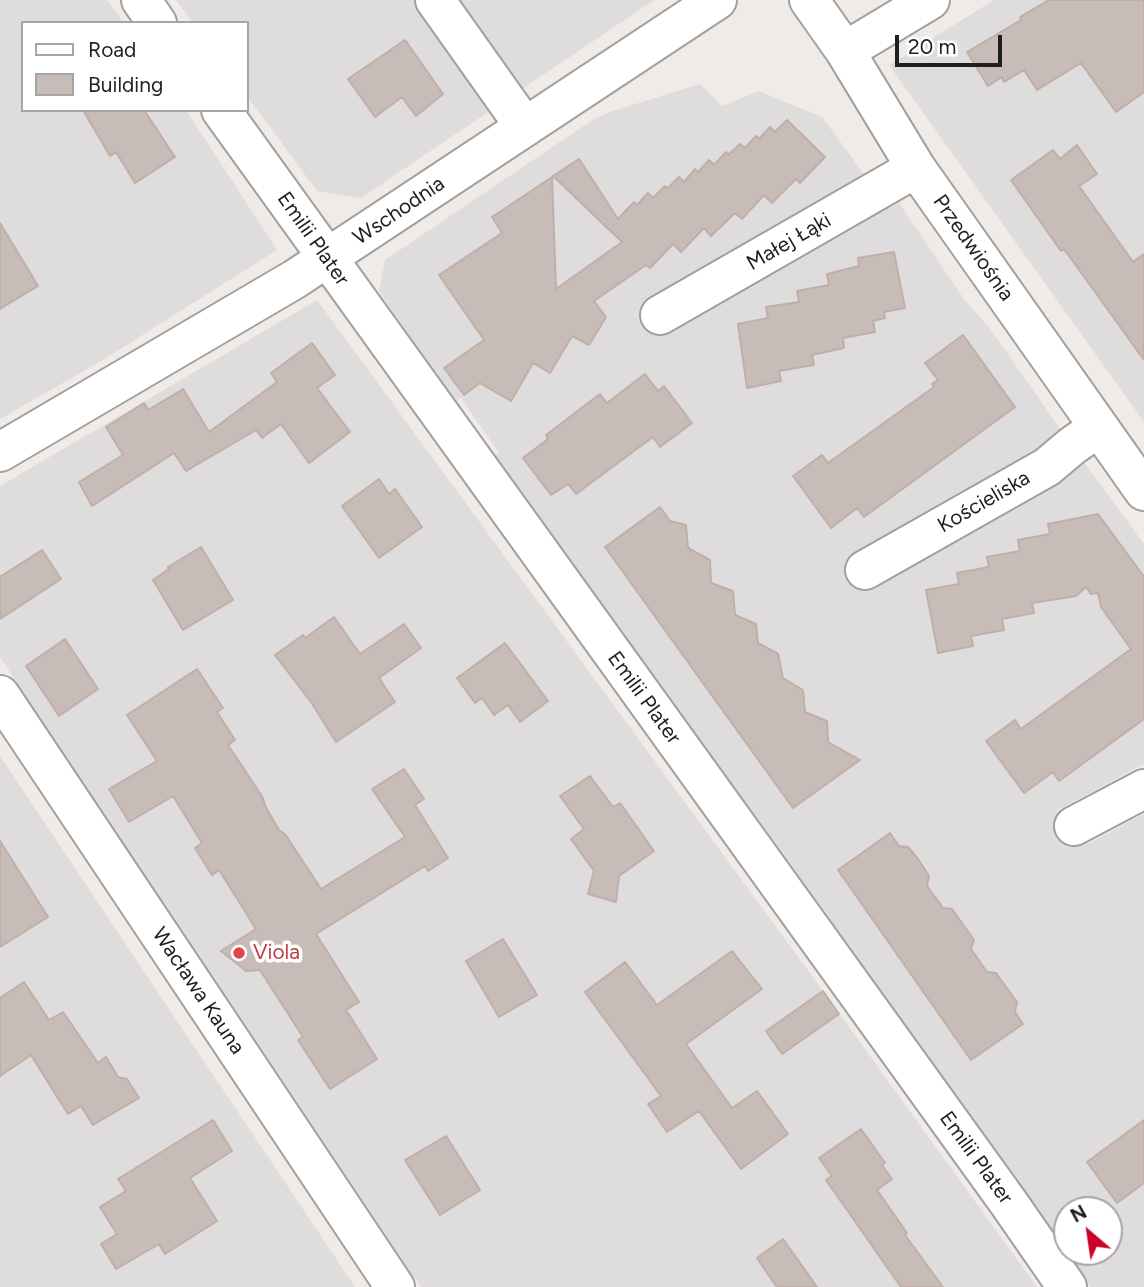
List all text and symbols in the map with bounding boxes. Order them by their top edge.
legend [21,21,248,112]
scale bar [899,21,1006,65]
text: 20 m [908,34,956,59]
text: Road [88,37,136,62]
text: Building [88,72,163,97]
street label: Wschodnia [349,171,449,251]
street label: Emilii Plater [272,187,354,291]
street label: Przedwiośnia [927,190,1019,306]
street label: Małej Łąki [742,208,836,276]
street label: Kościeliska [933,466,1035,538]
street label: Emilii Plater [602,647,686,749]
street label: Wacława Kauna [146,923,250,1059]
place label: Viola [253,940,300,966]
marker: Viola [231,945,247,961]
street label: Emilii Plater [934,1107,1018,1209]
north arrow [1053,1196,1123,1266]
text: N [1067,1200,1091,1228]

